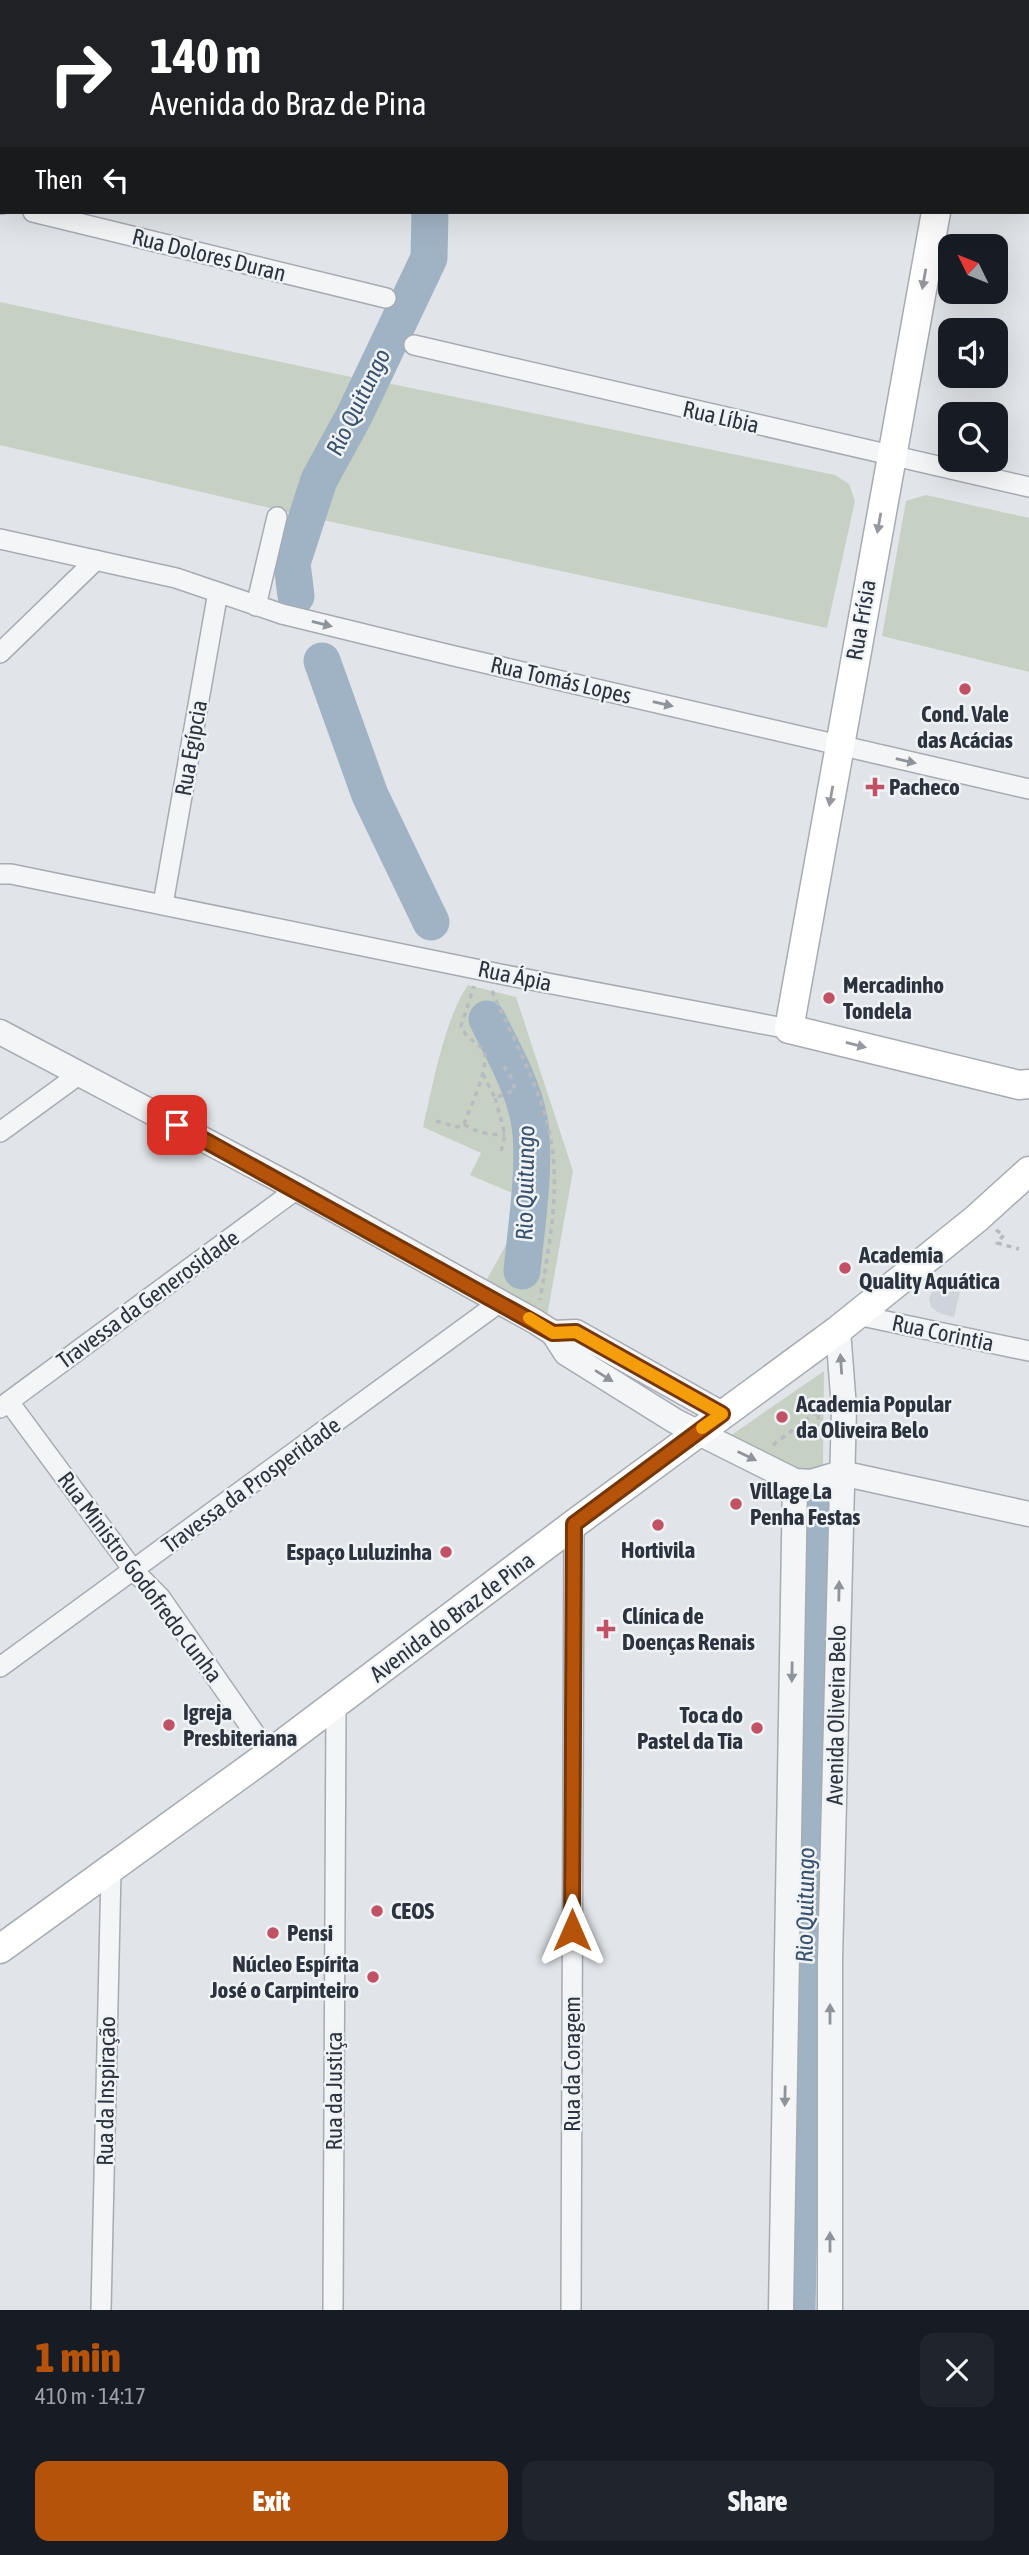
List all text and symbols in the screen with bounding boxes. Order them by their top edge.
text: 140 m [150,27,261,83]
icon: right [35,28,126,119]
text: Avenida do Braz de Pina [150,85,427,122]
icon: left [97,161,135,199]
text: Then [35,165,83,195]
street label: Rua Dolores Duran [129,223,289,287]
north arrow [938,234,1008,304]
map controls [938,234,1008,472]
one-way arrow [918,268,929,290]
button: sound [938,318,1008,388]
water label: Rio Quitungo [321,344,395,460]
street label: Rua Líbia [680,396,762,438]
button: search [938,402,1008,472]
one-way arrow [873,512,884,534]
street label: Rua Frísia [841,578,881,662]
one-way arrow [311,619,333,630]
street label: Rua Tomás Lopes [488,651,634,709]
marker: Cond. Vale das Acácias [957,681,973,697]
street label: Rua Egípcia [170,698,212,798]
one-way arrow [652,699,674,710]
place label: Cond. Vale das Acácias [917,701,1013,753]
one-way arrow [895,756,917,767]
place label: Pacheco [889,774,960,800]
marker: Pacheco [867,779,883,795]
one-way arrow [825,785,836,807]
street label: Rua Ápia [476,956,554,996]
place label: Mercadinho Tondela [843,972,944,1024]
marker: Mercadinho Tondela [821,990,837,1006]
one-way arrow [845,1040,867,1051]
pin [147,1095,207,1155]
icon: arrive [158,1106,196,1144]
water label: Rio Quitungo [510,1125,540,1241]
street label: Travessa da Generosidade [52,1224,244,1374]
place label: Academia Quality Aquática [858,1242,1000,1294]
marker: Academia Quality Aquática [837,1260,853,1276]
street label: Rua Corintia [890,1310,996,1356]
one-way arrow [835,1352,846,1374]
one-way arrow [594,1370,613,1383]
place label: Academia Popular da Oliveira Belo [795,1391,952,1443]
marker: Academia Popular da Oliveira Belo [774,1409,790,1425]
street label: Travessa da Prosperidade [157,1412,345,1558]
one-way arrow [737,1450,757,1462]
street label: Rua Ministro Godofredo Cunha [52,1467,228,1687]
place label: Village La Penha Festas [749,1478,860,1530]
marker: Village La Penha Festas [728,1496,744,1512]
marker: Hortivila [650,1517,666,1533]
place label: Hortivila [621,1537,695,1563]
place label: Espaço Luluzinha [286,1539,432,1565]
marker: Espaço Luluzinha [438,1544,454,1560]
street label: Avenida do Braz de Pina [365,1547,539,1687]
one-way arrow [833,1580,844,1602]
place label: Clínica de Doenças Renais [622,1603,755,1655]
marker: Clínica de Doenças Renais [596,1619,616,1639]
street label: Avenida Oliveira Belo [821,1625,851,1805]
one-way arrow [786,1661,798,1683]
place label: Igreja Presbiteriana [183,1699,298,1751]
place label: Toca do Pastel da Tia [637,1702,743,1754]
marker: Igreja Presbiteriana [161,1717,177,1733]
marker: Toca do Pastel da Tia [749,1720,765,1736]
water label: Rio Quitungo [790,1847,820,1963]
position arrow [535,1893,609,1967]
place label: CEOS [391,1898,435,1924]
marker: CEOS [369,1903,385,1919]
place label: Pensi [287,1920,333,1946]
marker: Pensi [265,1925,281,1941]
place label: Núcleo Espírita José o Carpinteiro [209,1951,359,2003]
marker: Núcleo Espírita José o Carpinteiro [365,1969,381,1985]
street label: Rua da Coragem [559,1996,585,2132]
one-way arrow [824,2003,836,2025]
street label: Rua da Inspiração [92,2016,120,2166]
street label: Rua da Justiça [321,2032,347,2150]
one-way arrow [779,2085,791,2107]
one-way arrow [824,2231,836,2253]
text: 1 min [35,2333,121,2381]
button: close [920,2333,994,2407]
text: 410 m · 14:17 [35,2383,146,2409]
button: Exit [35,2461,508,2541]
button: Share [522,2461,994,2541]

